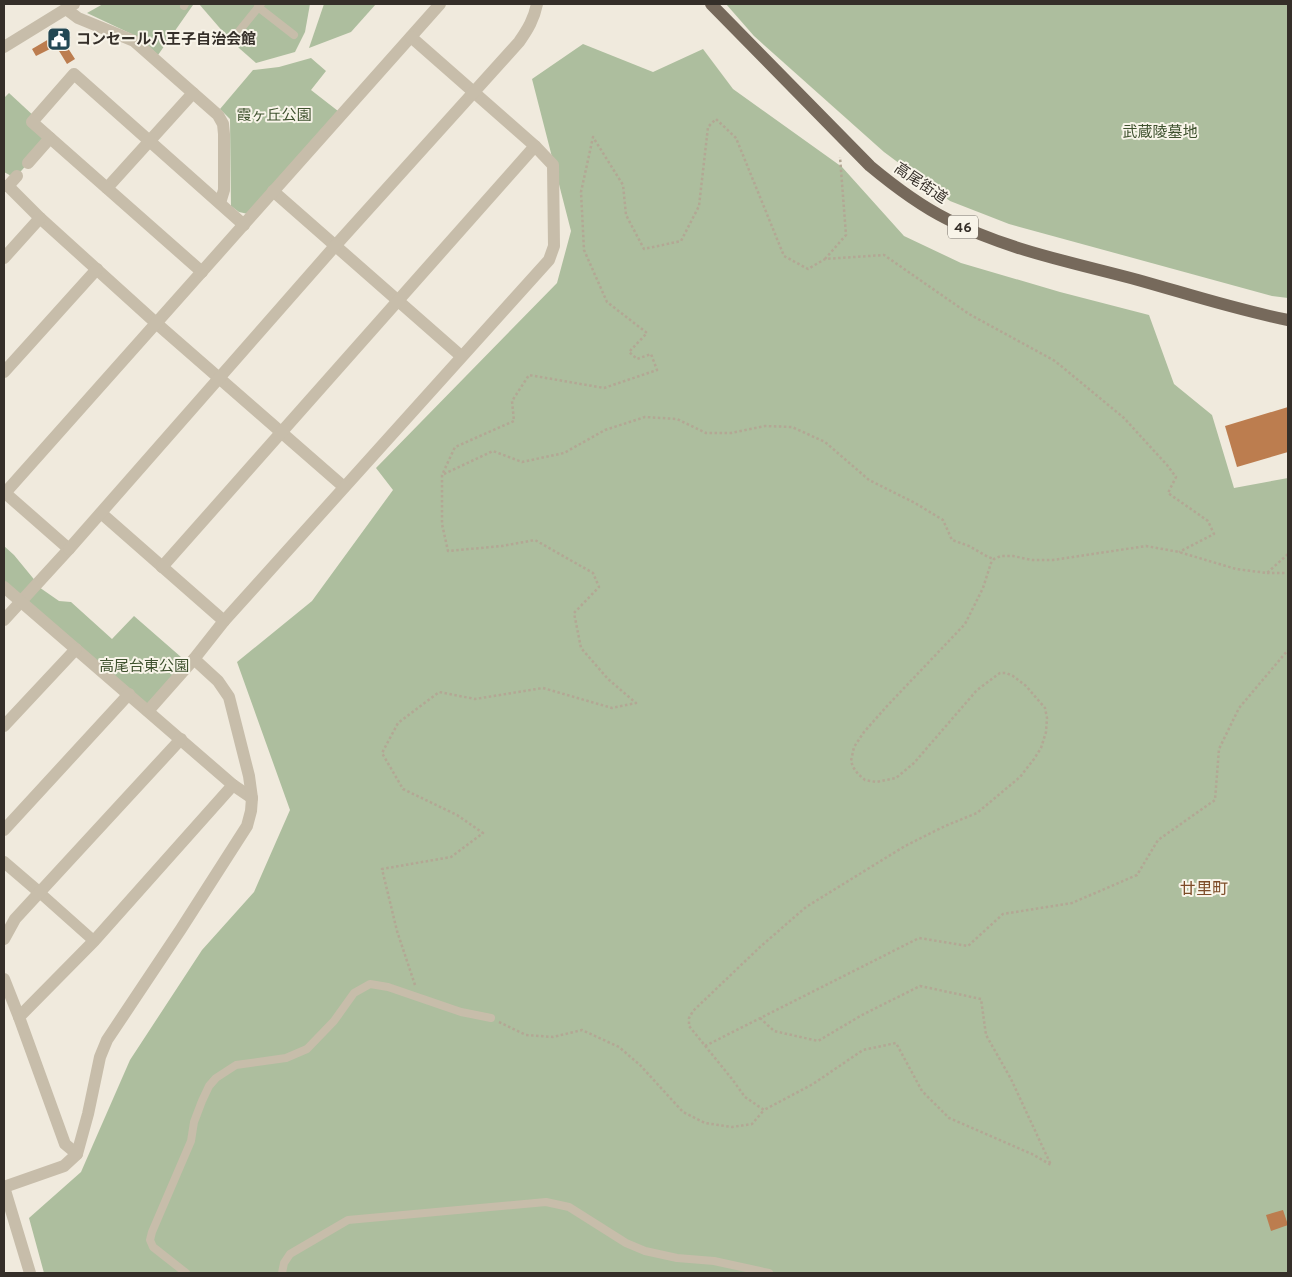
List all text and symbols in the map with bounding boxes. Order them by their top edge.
public building icon: コンセール八王子自治会館 [46,26,72,52]
place label: コンセール八王子自治会館 [76,31,256,50]
park label: 霞ヶ丘公園 [236,107,312,126]
park label: 武蔵陵墓地 [1122,124,1198,143]
street label: 高尾街道 [890,160,950,209]
road number: 46 [948,216,978,238]
park label: 高尾台東公園 [99,658,189,677]
district label: 廿里町 [1180,880,1228,900]

